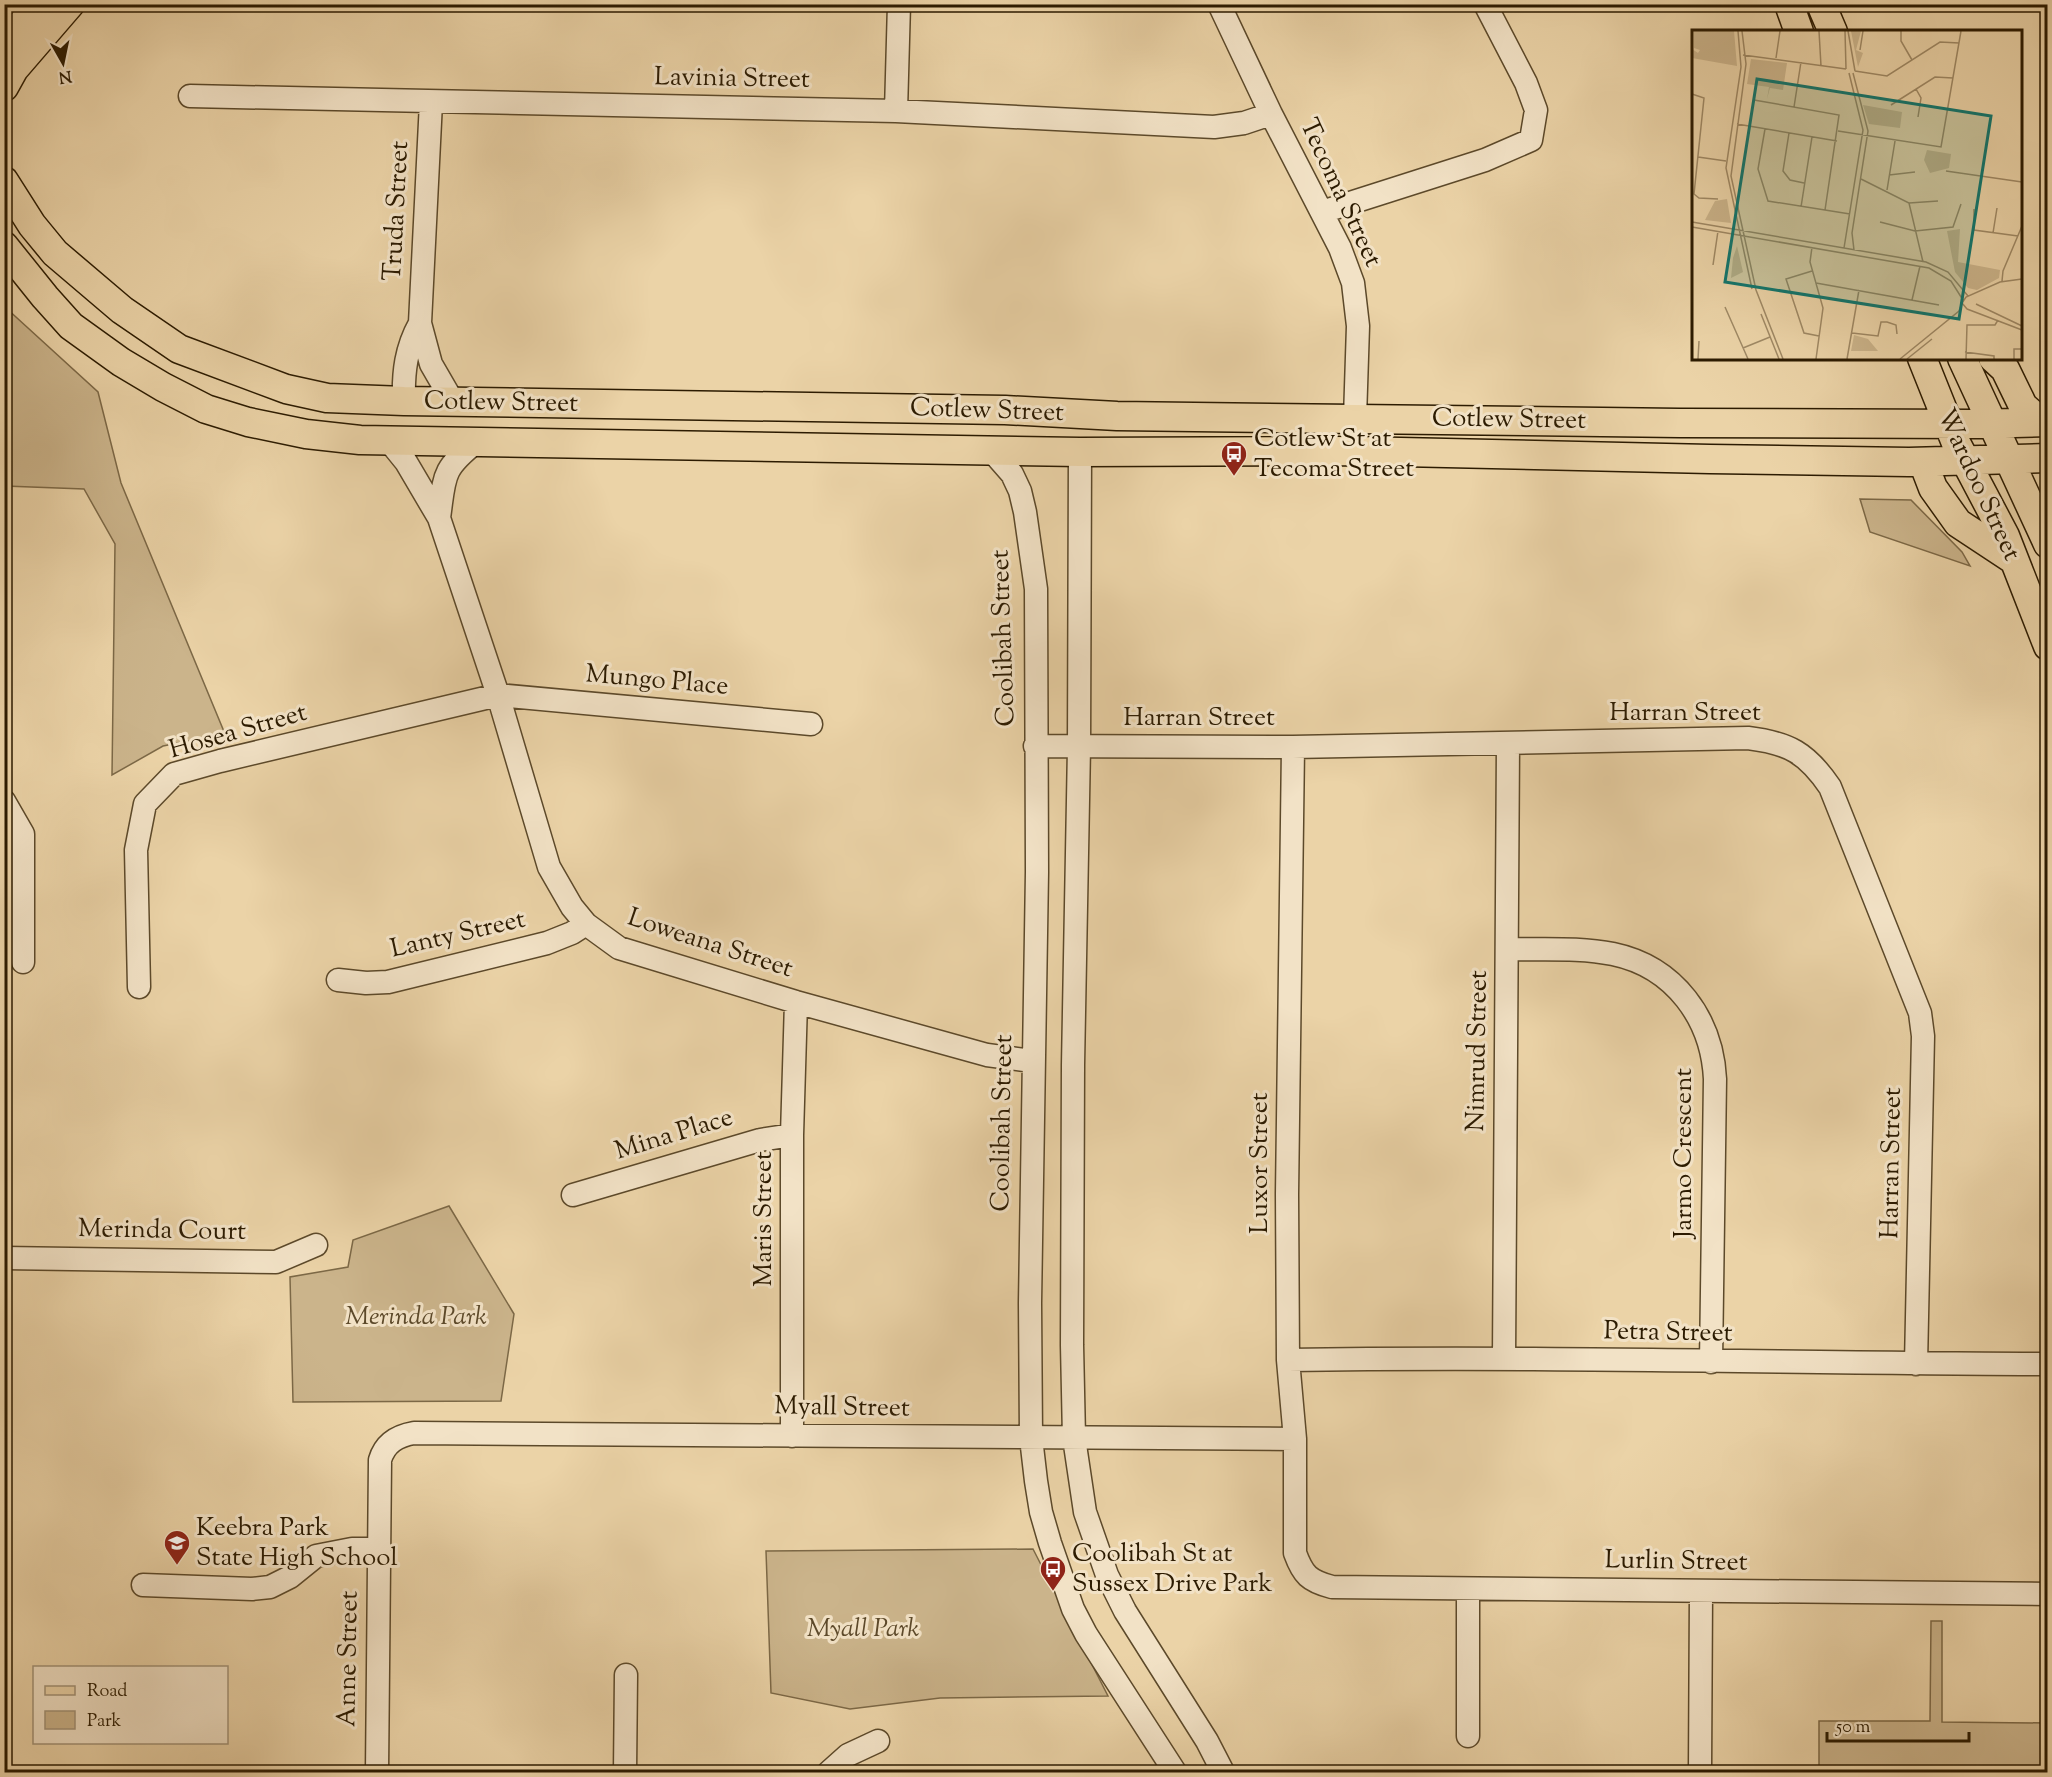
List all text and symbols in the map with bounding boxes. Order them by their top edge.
inset map [1692,30,2022,360]
north arrow [33,33,93,93]
street label: Lavinia Street [654,59,810,99]
text: N [57,63,73,88]
street label: Tecoma Street [1289,113,1391,274]
street label: Truda Street [375,140,419,282]
street label: Cotlew Street [424,383,578,423]
street label: Cotlew Street [909,390,1065,432]
street label: Cotlew Street [1432,400,1586,440]
street label: Wardoo Street [1927,403,2030,567]
place label: Cotlew St at Tecoma Street [1254,421,1414,488]
bus stop icon: Cotlew St at Tecoma Street [1219,439,1249,477]
street label: Coolibah Street [982,549,1026,727]
street label: Mungo Place [584,656,730,706]
street label: Hosea Street [165,695,311,769]
street label: Harran Street [1609,695,1761,732]
street label: Harran Street [1123,700,1275,737]
street label: Loweana Street [623,900,798,988]
street label: Lanty Street [387,902,529,968]
street label: Nimrud Street [1458,970,1498,1132]
street label: Coolibah Street [983,1034,1023,1212]
street label: Jarmo Crescent [1666,1068,1703,1240]
street label: Harran Street [1872,1087,1912,1239]
street label: Luxor Street [1242,1092,1279,1234]
street label: Mina Place [610,1100,738,1170]
street label: Maris Street [746,1151,783,1287]
street label: Merinda Court [78,1211,246,1251]
park label: Merinda Park [345,1299,487,1336]
street label: Petra Street [1603,1313,1733,1353]
street label: Myall Street [774,1388,910,1428]
place label: Keebra Park State High School [196,1510,398,1577]
school or university icon: Keebra Park State High School [162,1528,192,1566]
place label: Coolibah St at Sussex Drive Park [1072,1536,1272,1603]
street label: Lurlin Street [1604,1542,1748,1582]
bus stop icon: Coolibah St at Sussex Drive Park [1038,1554,1068,1592]
street label: Anne Street [329,1590,369,1727]
park label: Myall Park [807,1611,920,1648]
legend [33,1666,228,1744]
text: Road [87,1679,127,1705]
scale bar [1827,1705,1970,1743]
text: Park [87,1709,122,1735]
text: 50 m [1835,1715,1871,1741]

